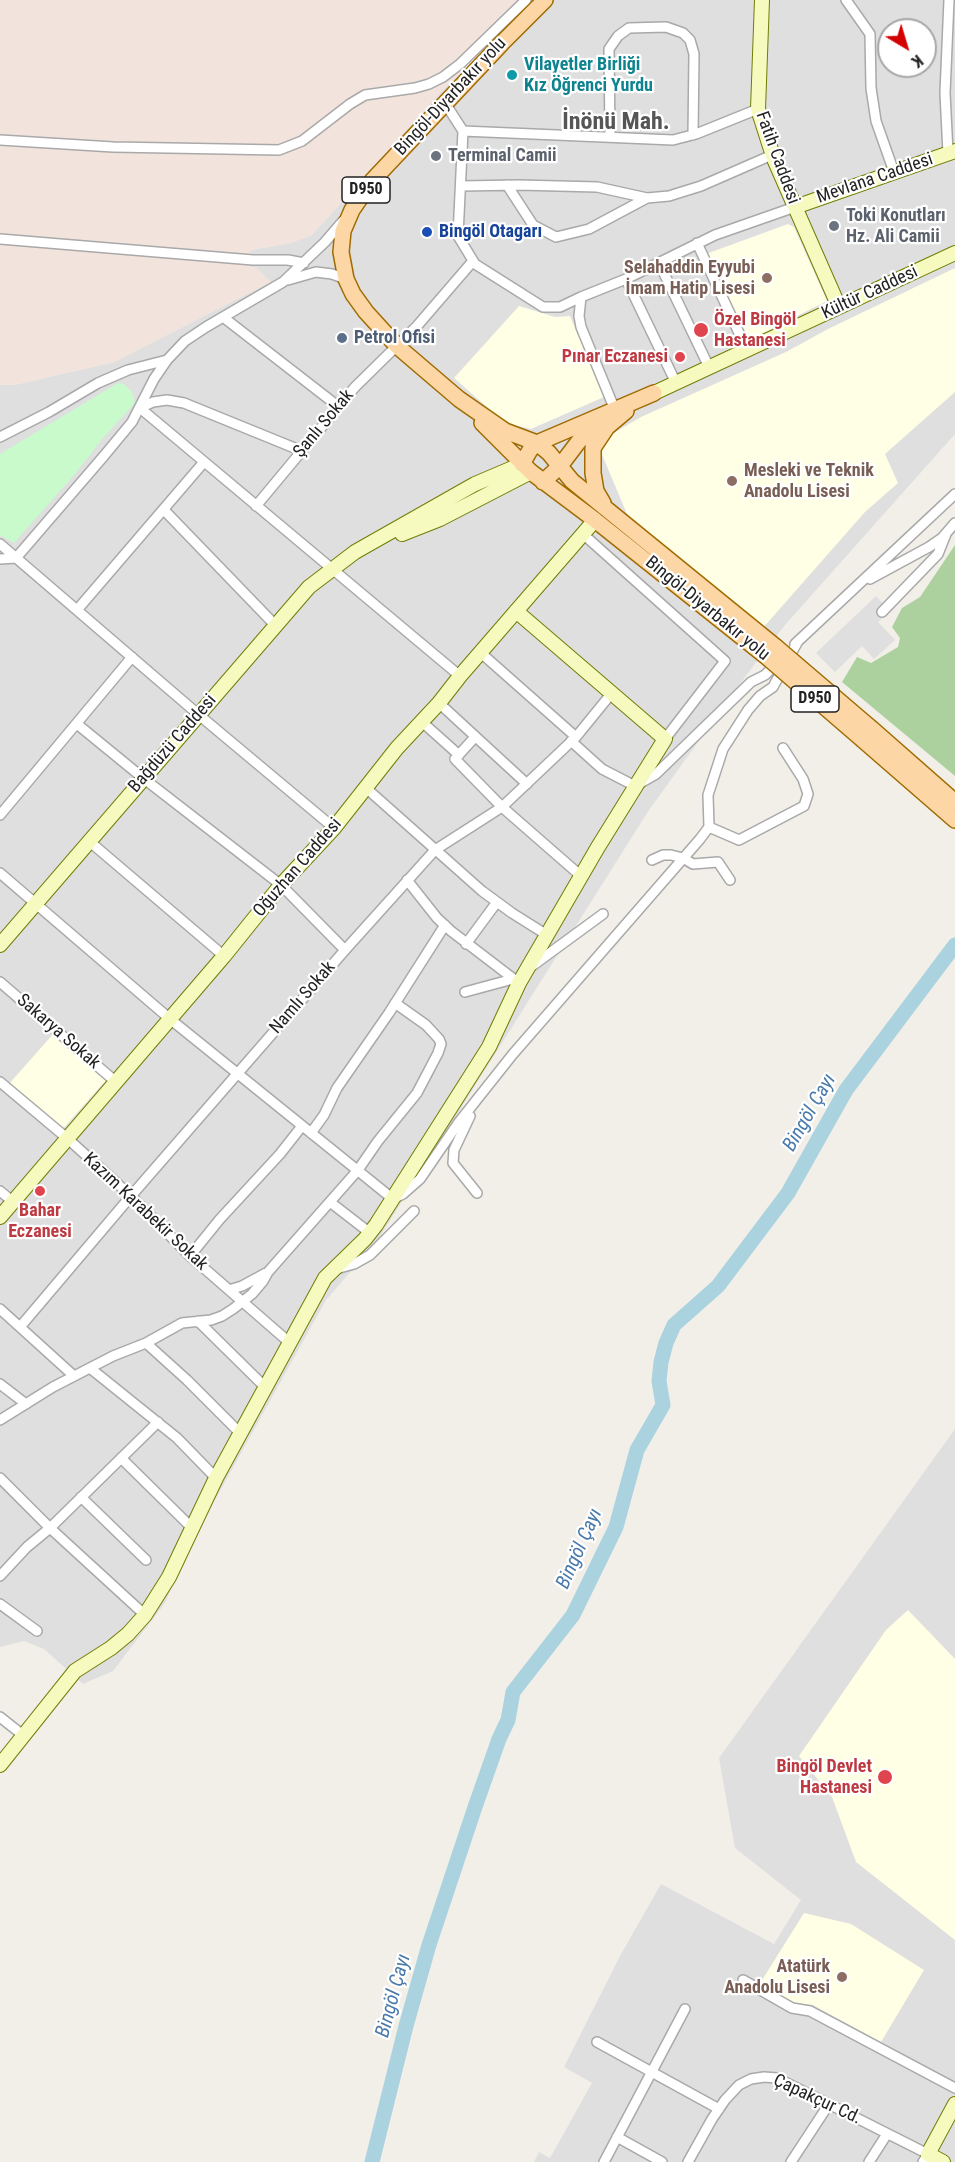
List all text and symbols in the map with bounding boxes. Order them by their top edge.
north arrow [877,18,937,78]
street label: Bingöl-Diyarbakır yolu [391,33,511,161]
text: K [908,51,927,71]
place label: Vilayetler Birliği Kız Öğrenci Yurdu [524,54,653,97]
marker: Vilayetler Birliği Kız Öğrenci Yurdu [505,68,519,82]
district label: İnönü Mah. [562,109,670,137]
street label: Fatih Caddesi [750,109,804,207]
place label: Terminal Camii [448,145,557,167]
marker: Terminal Camii [429,149,443,163]
street label: Mevlana Caddesi [814,149,936,209]
road number: D950 [342,177,390,203]
place label: Toki Konutları Hz. Ali Camii [846,205,946,248]
marker: Toki Konutları Hz. Ali Camii [827,219,841,233]
place label: Bingöl Otagarı [439,221,542,243]
marker: Bingöl Otagarı [420,225,434,239]
place label: Selahaddin Eyyubi İmam Hatip Lisesi [624,257,755,300]
street label: Kültür Caddesi [819,261,921,325]
marker: Selahaddin Eyyubi İmam Hatip Lisesi [760,271,774,285]
place label: Özel Bingöl Hastanesi [714,309,796,352]
marker: Özel Bingöl Hastanesi [692,321,710,339]
place label: Petrol Ofisi [354,327,435,349]
marker: Petrol Ofisi [335,331,349,345]
place label: Pınar Eczanesi [562,346,668,368]
marker: Pınar Eczanesi [673,350,687,364]
street label: Şanlı Sokak [289,386,359,462]
place label: Mesleki ve Teknik Anadolu Lisesi [744,460,874,502]
marker: Mesleki ve Teknik Anadolu Lisesi [725,474,739,488]
street label: Bingöl-Diyarbakır yolu [640,552,774,666]
road number: D950 [791,686,839,712]
street label: Bağdüzü Caddesi [124,690,222,798]
street label: Oğuzhan Caddesi [249,814,347,922]
street label: Namlı Sokak [266,957,340,1039]
street label: Sakarya Sokak [12,990,104,1074]
water label: Bingöl Çayı [778,1070,842,1156]
street label: Kazım Karabekir Sokak [78,1149,212,1275]
marker: Bahar Eczanesi [33,1184,47,1198]
place label: Bahar Eczanesi [8,1200,72,1242]
water label: Bingöl Çayı [552,1505,608,1593]
place label: Bingöl Devlet Hastanesi [776,1756,872,1798]
marker: Bingöl Devlet Hastanesi [876,1768,894,1786]
water label: Bingöl Çayı [371,1952,417,2040]
place label: Atatürk Anadolu Lisesi [724,1956,830,1998]
marker: Atatürk Anadolu Lisesi [835,1970,849,1984]
street label: Çapakçur Cd. [769,2070,865,2130]

